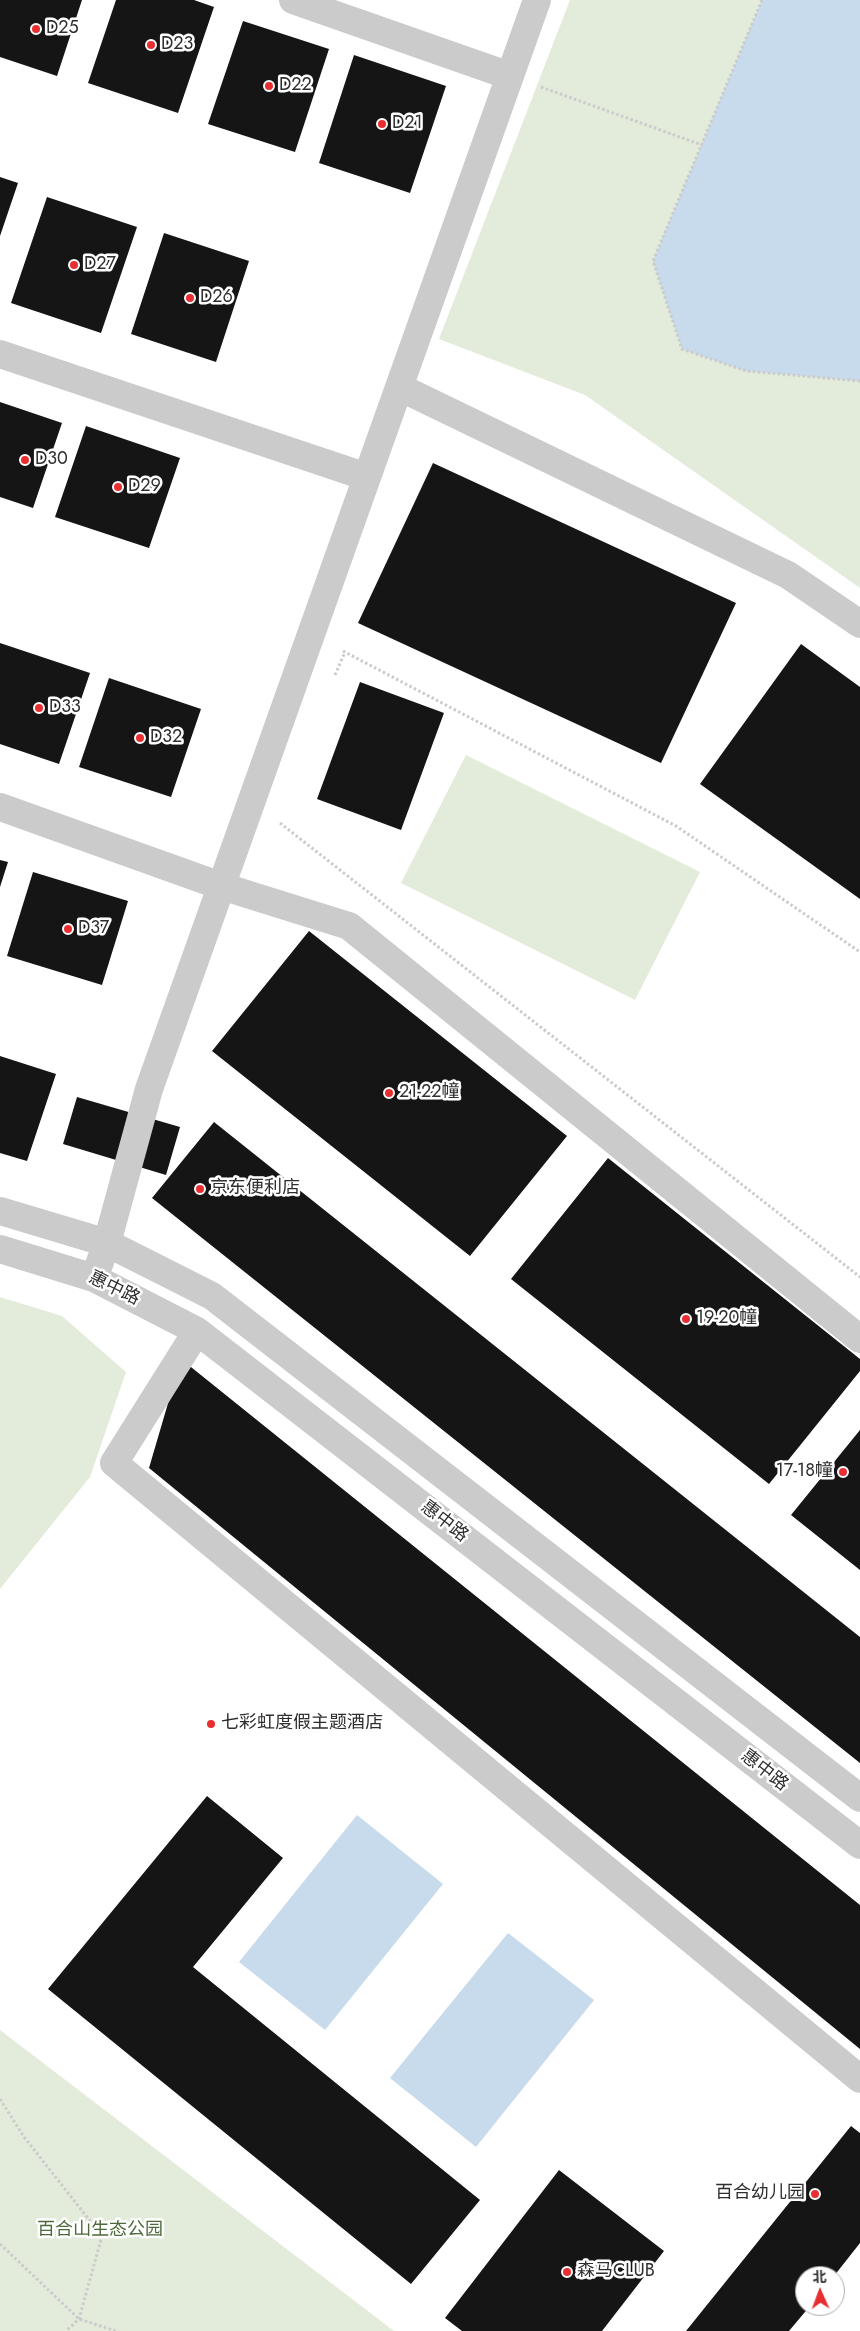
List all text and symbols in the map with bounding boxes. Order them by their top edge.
place label: D25 [46,18,79,40]
marker: D25 [30,23,42,35]
place label: D23 [161,34,193,56]
marker: D23 [145,39,157,51]
place label: D22 [279,75,312,97]
marker: D22 [263,80,275,92]
place label: D21 [392,113,423,135]
marker: D21 [376,118,388,130]
place label: D27 [84,254,116,276]
marker: D27 [68,259,80,271]
place label: D26 [200,287,233,309]
marker: D26 [184,292,196,304]
place label: D30 [35,449,68,471]
marker: D30 [19,454,31,466]
place label: D29 [128,476,161,498]
marker: D29 [112,481,124,493]
place label: D33 [49,697,81,719]
marker: D33 [33,702,45,714]
place label: D32 [150,727,182,749]
marker: D32 [134,732,146,744]
place label: D37 [78,918,109,940]
marker: D37 [62,923,74,935]
place label: 21-22幢 [399,1082,460,1104]
marker: 21-22幢 [383,1087,395,1099]
place label: 京东便利店 [210,1178,300,1200]
marker: 京东便利店 [194,1183,206,1195]
street label: 惠中路 [85,1267,143,1311]
place label: 19-20幢 [696,1308,757,1330]
marker: 19-20幢 [680,1313,692,1325]
place label: 17-18幢 [776,1461,833,1483]
marker: 17-18幢 [837,1466,849,1478]
street label: 惠中路 [416,1497,472,1547]
place label: 七彩虹度假主题酒店 [221,1713,383,1735]
marker: 七彩虹度假主题酒店 [205,1718,217,1730]
street label: 惠中路 [736,1746,792,1796]
place label: 百合幼儿园 [715,2183,805,2205]
marker: 百合幼儿园 [809,2188,821,2200]
park label: 百合山生态公园 [37,2220,163,2242]
place label: 森马CLUB [577,2261,655,2283]
marker: 森马CLUB [561,2266,573,2278]
north arrow [795,2266,845,2316]
text: 北 [812,2267,827,2287]

